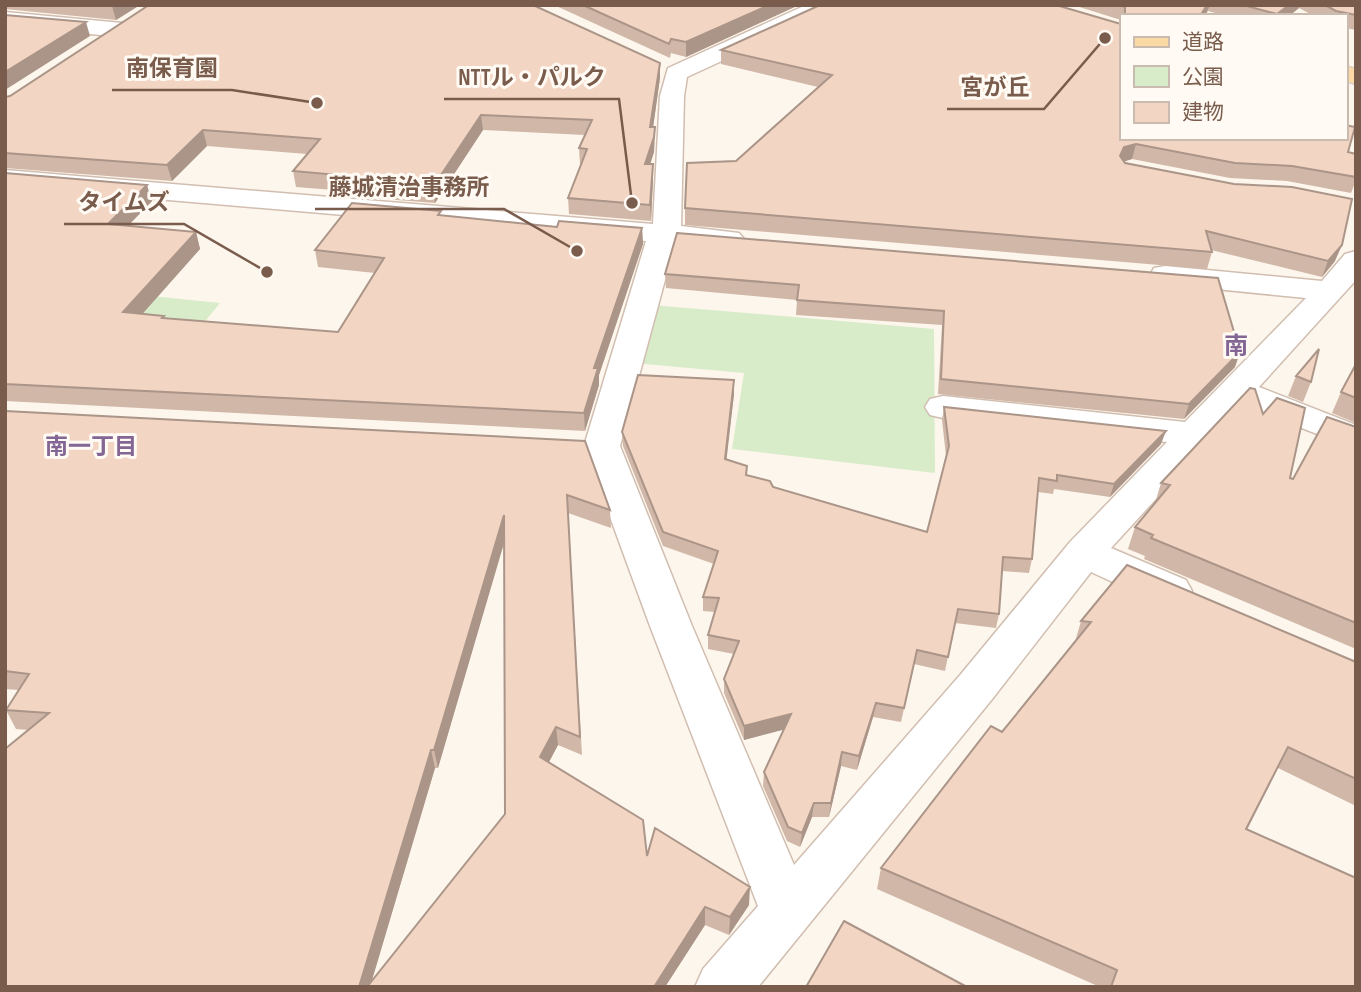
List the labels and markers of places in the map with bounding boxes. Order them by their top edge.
callout: 南保育園 [112,46,232,90]
callout: NTTル・パルク [444,55,619,99]
callout: 宮が丘 [947,65,1044,109]
callout: 藤城清治事務所 [315,165,504,209]
callout: タイムズ [64,180,184,224]

